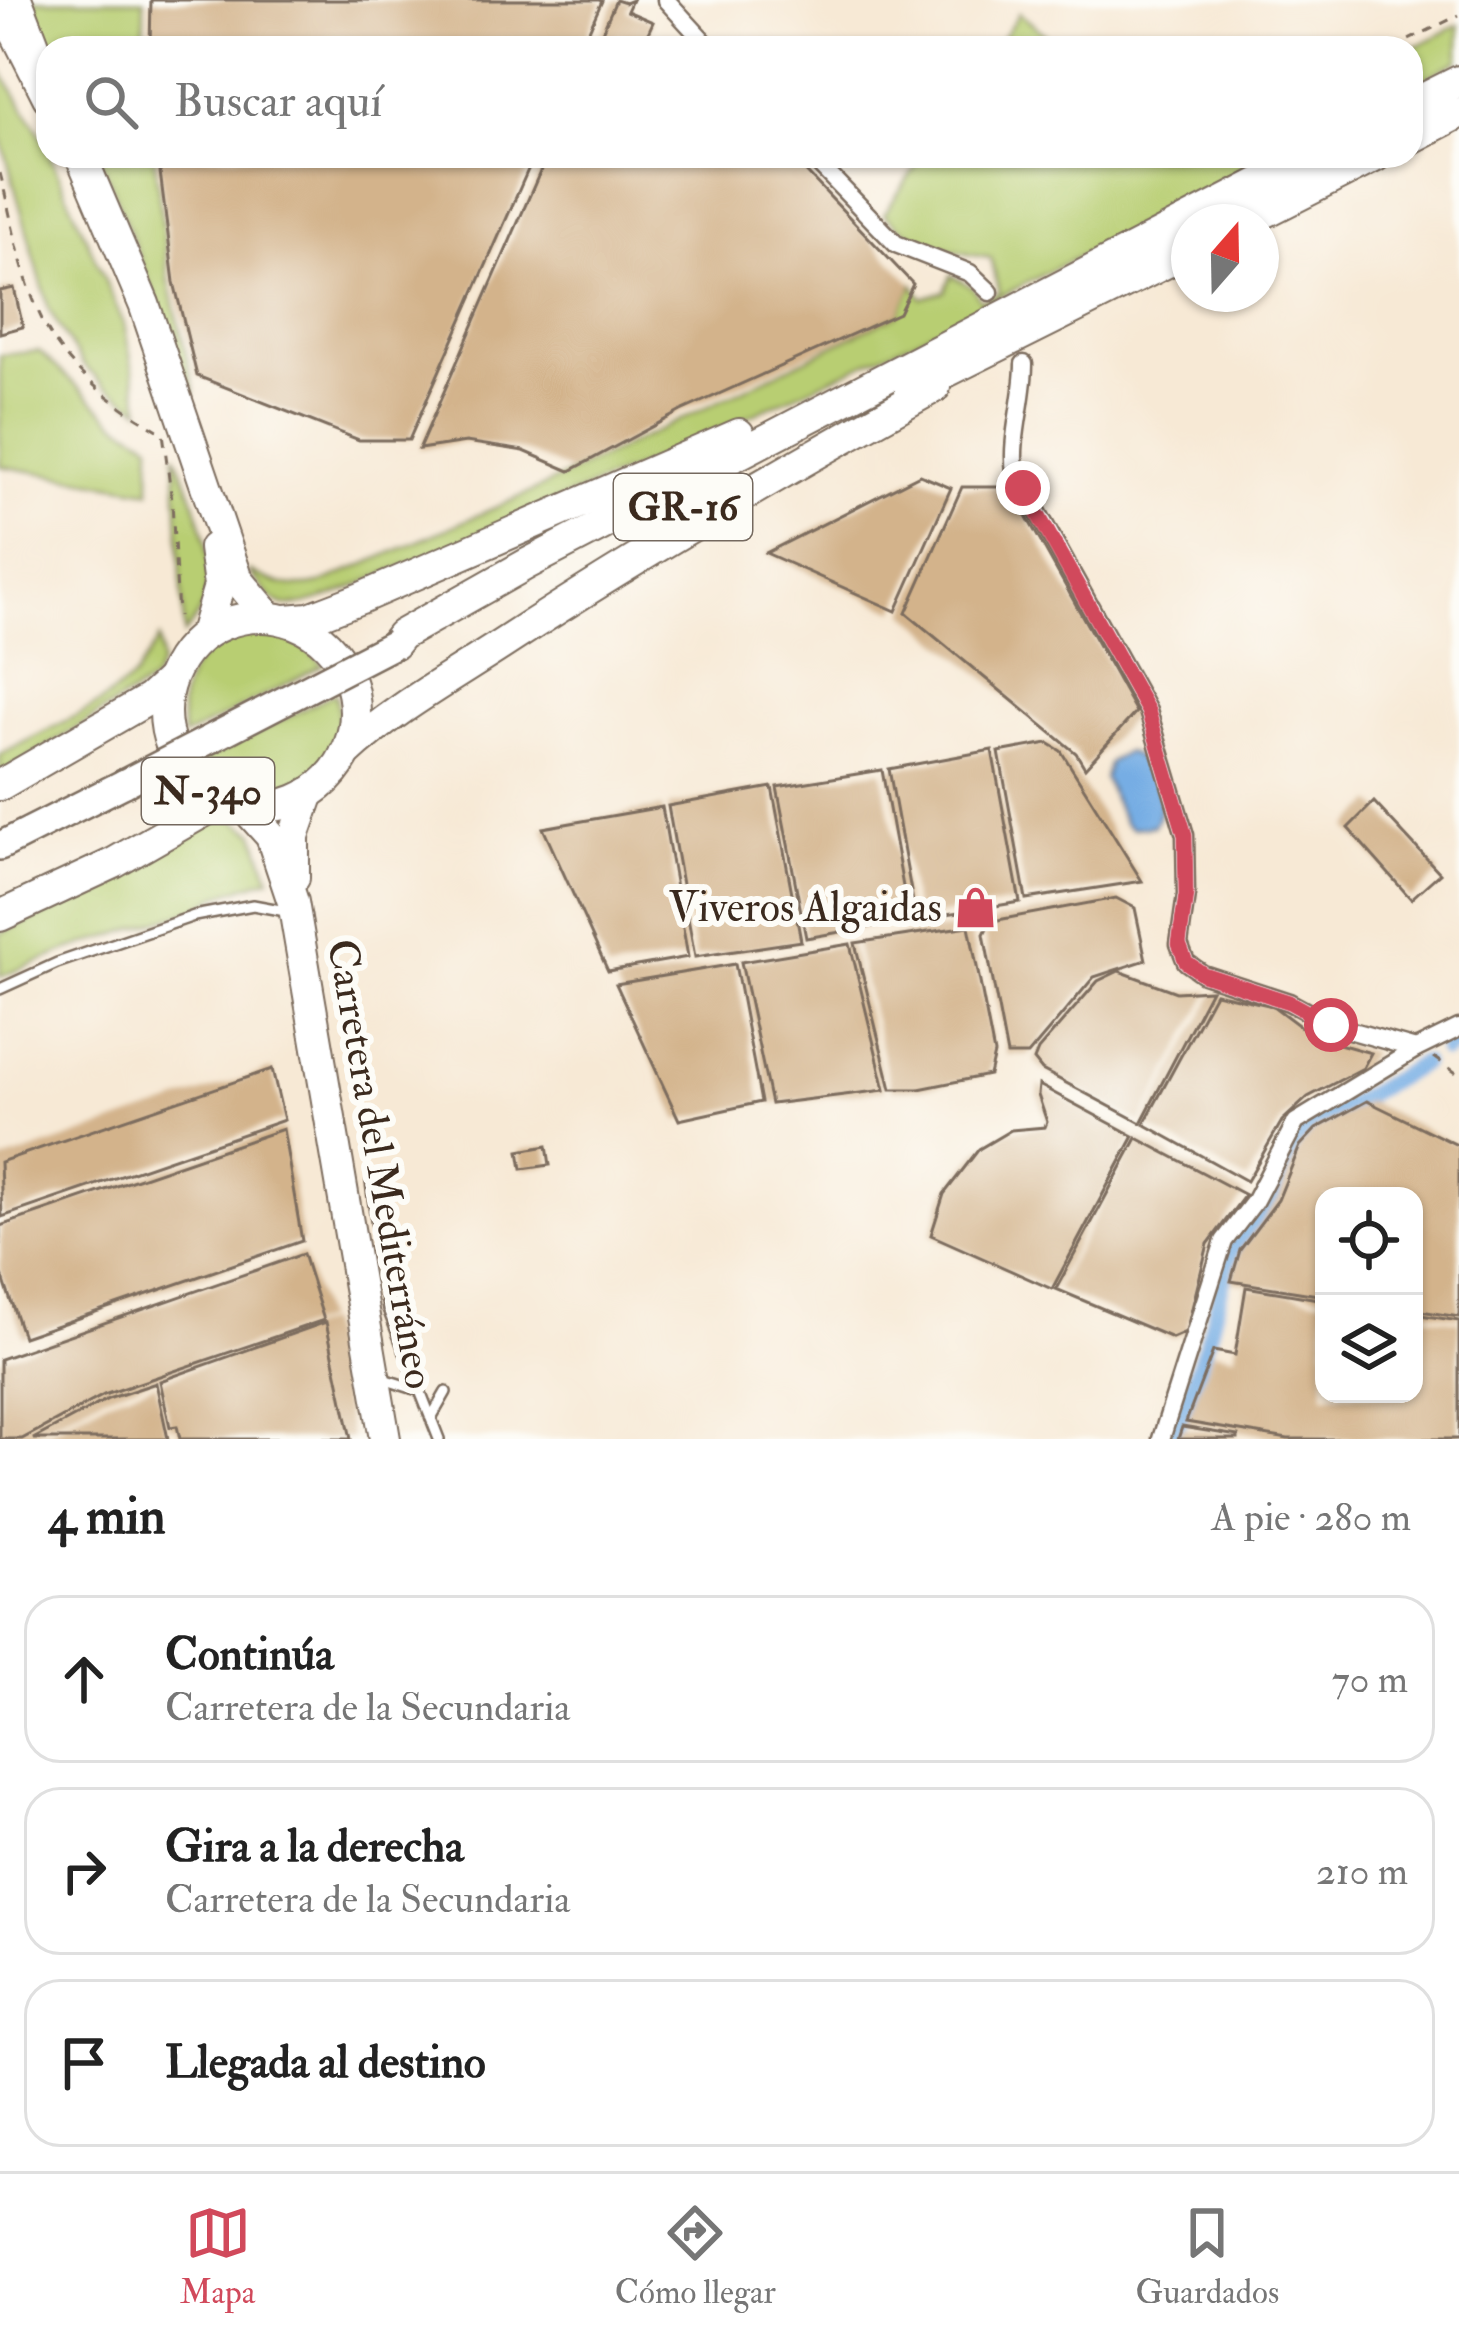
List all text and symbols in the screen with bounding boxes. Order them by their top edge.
search box [36,36,1423,168]
icon: search [78,69,144,135]
text: Buscar aquí [174,74,382,130]
north arrow [1171,204,1279,312]
route end [996,461,1050,515]
road number: GR-16 [614,474,752,540]
road number: N-340 [142,758,274,824]
place label: Viveros Algaidas [668,882,942,934]
shop icon: Viveros Algaidas [953,885,999,931]
street label: Carretera del Mediterráneo [315,935,445,1393]
route start [1304,998,1358,1052]
map controls [1315,1187,1423,1403]
button: locate [1315,1187,1423,1295]
button: layers [1315,1295,1423,1403]
text: 4 min [48,1485,166,1549]
text: A pie · 280 m [1211,1493,1411,1542]
text: Continúa [165,1627,334,1683]
icon: ahead [51,1646,117,1712]
text: 70 m [1332,1655,1408,1704]
text: Carretera de la Secundaria [165,1683,570,1732]
text: Gira a la derecha [165,1819,464,1875]
icon: right [51,1838,117,1904]
text: 210 m [1316,1847,1408,1896]
text: Carretera de la Secundaria [165,1875,570,1924]
icon: arrive [51,2030,117,2096]
text: Llegada al destino [165,2035,486,2091]
tab: Mapa [180,2200,255,2313]
tab: Cómo llegar [615,2200,776,2313]
tab: Guardados [1135,2200,1279,2313]

